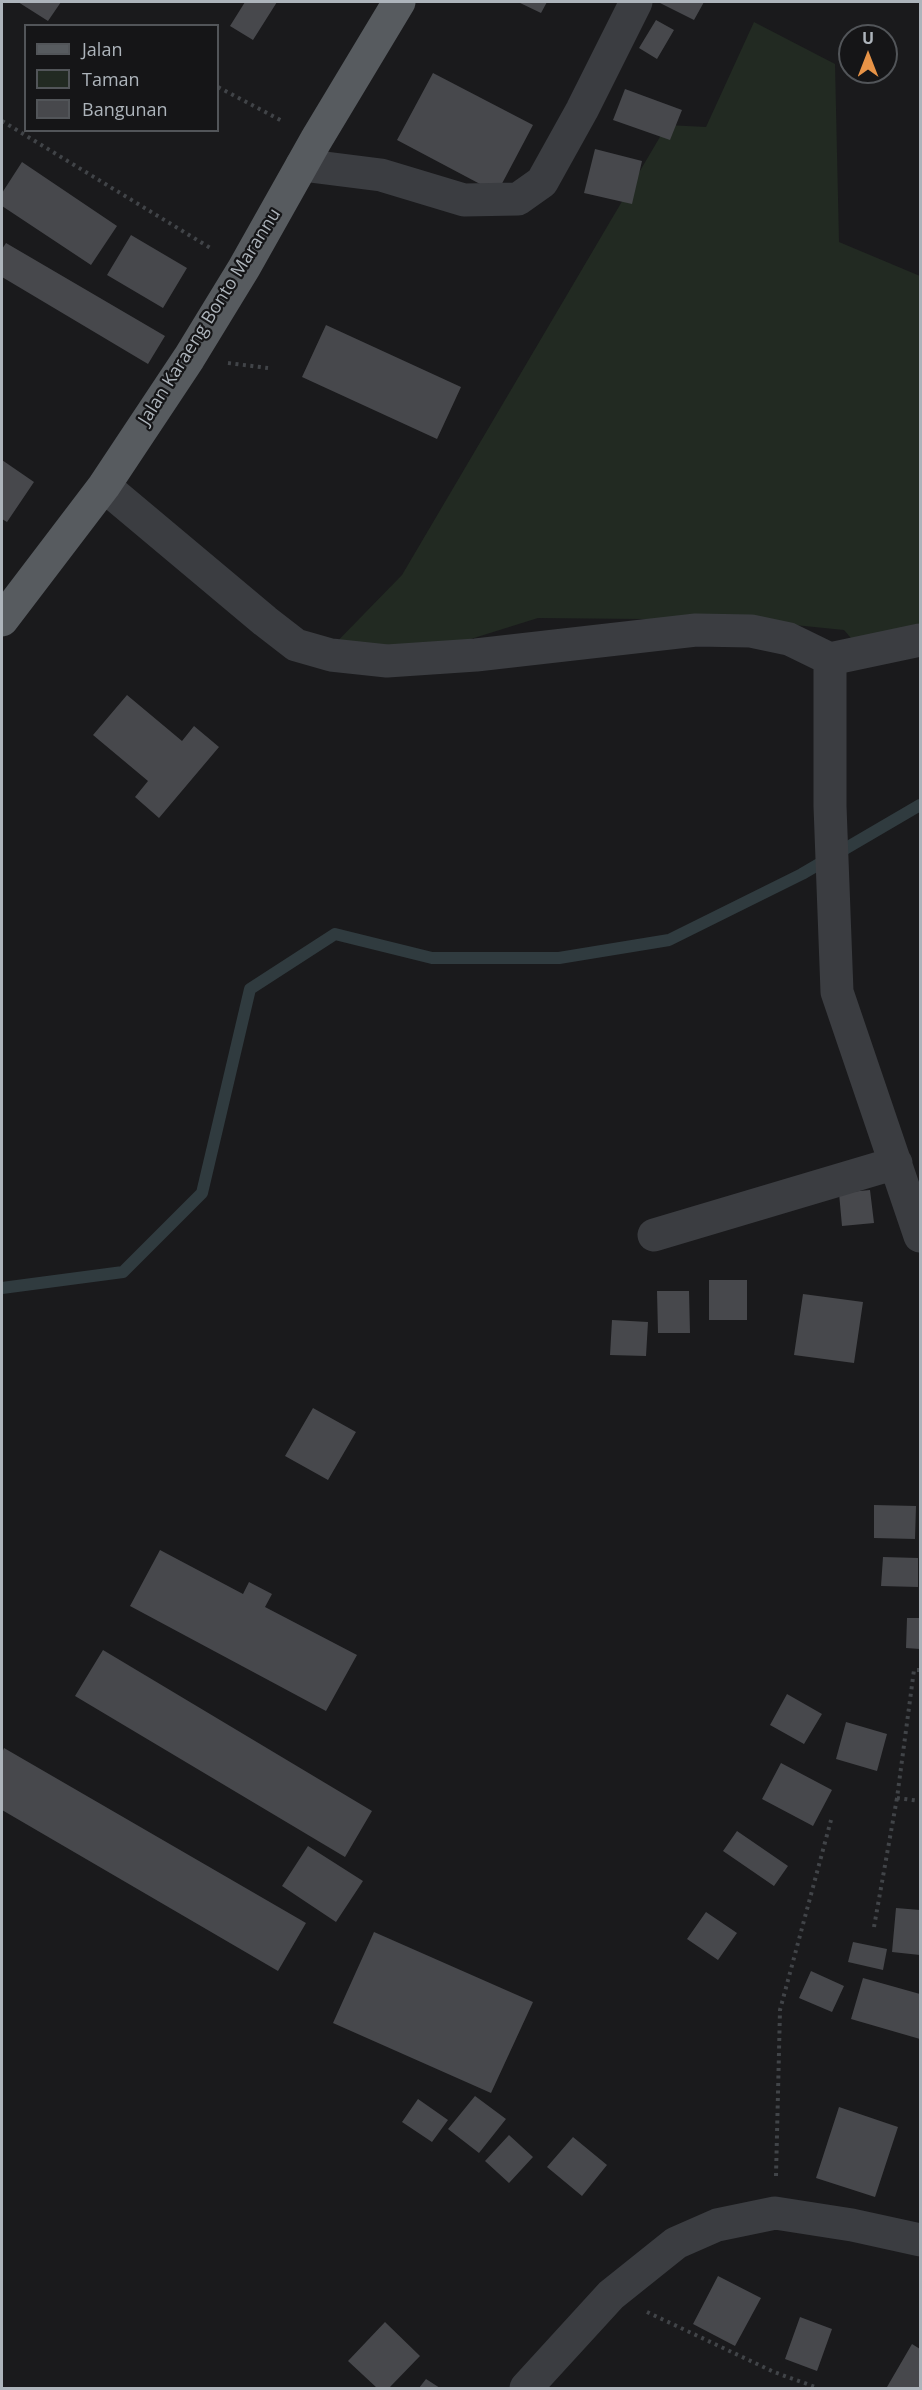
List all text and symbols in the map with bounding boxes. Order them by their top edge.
legend [24,24,219,132]
north arrow [838,24,898,84]
text: U [862,27,874,49]
text: Jalan [82,37,122,61]
text: Taman [82,67,140,91]
text: Bangunan [82,97,168,121]
street label: Jalan Karaeng Bonto Marannu [134,205,286,429]

